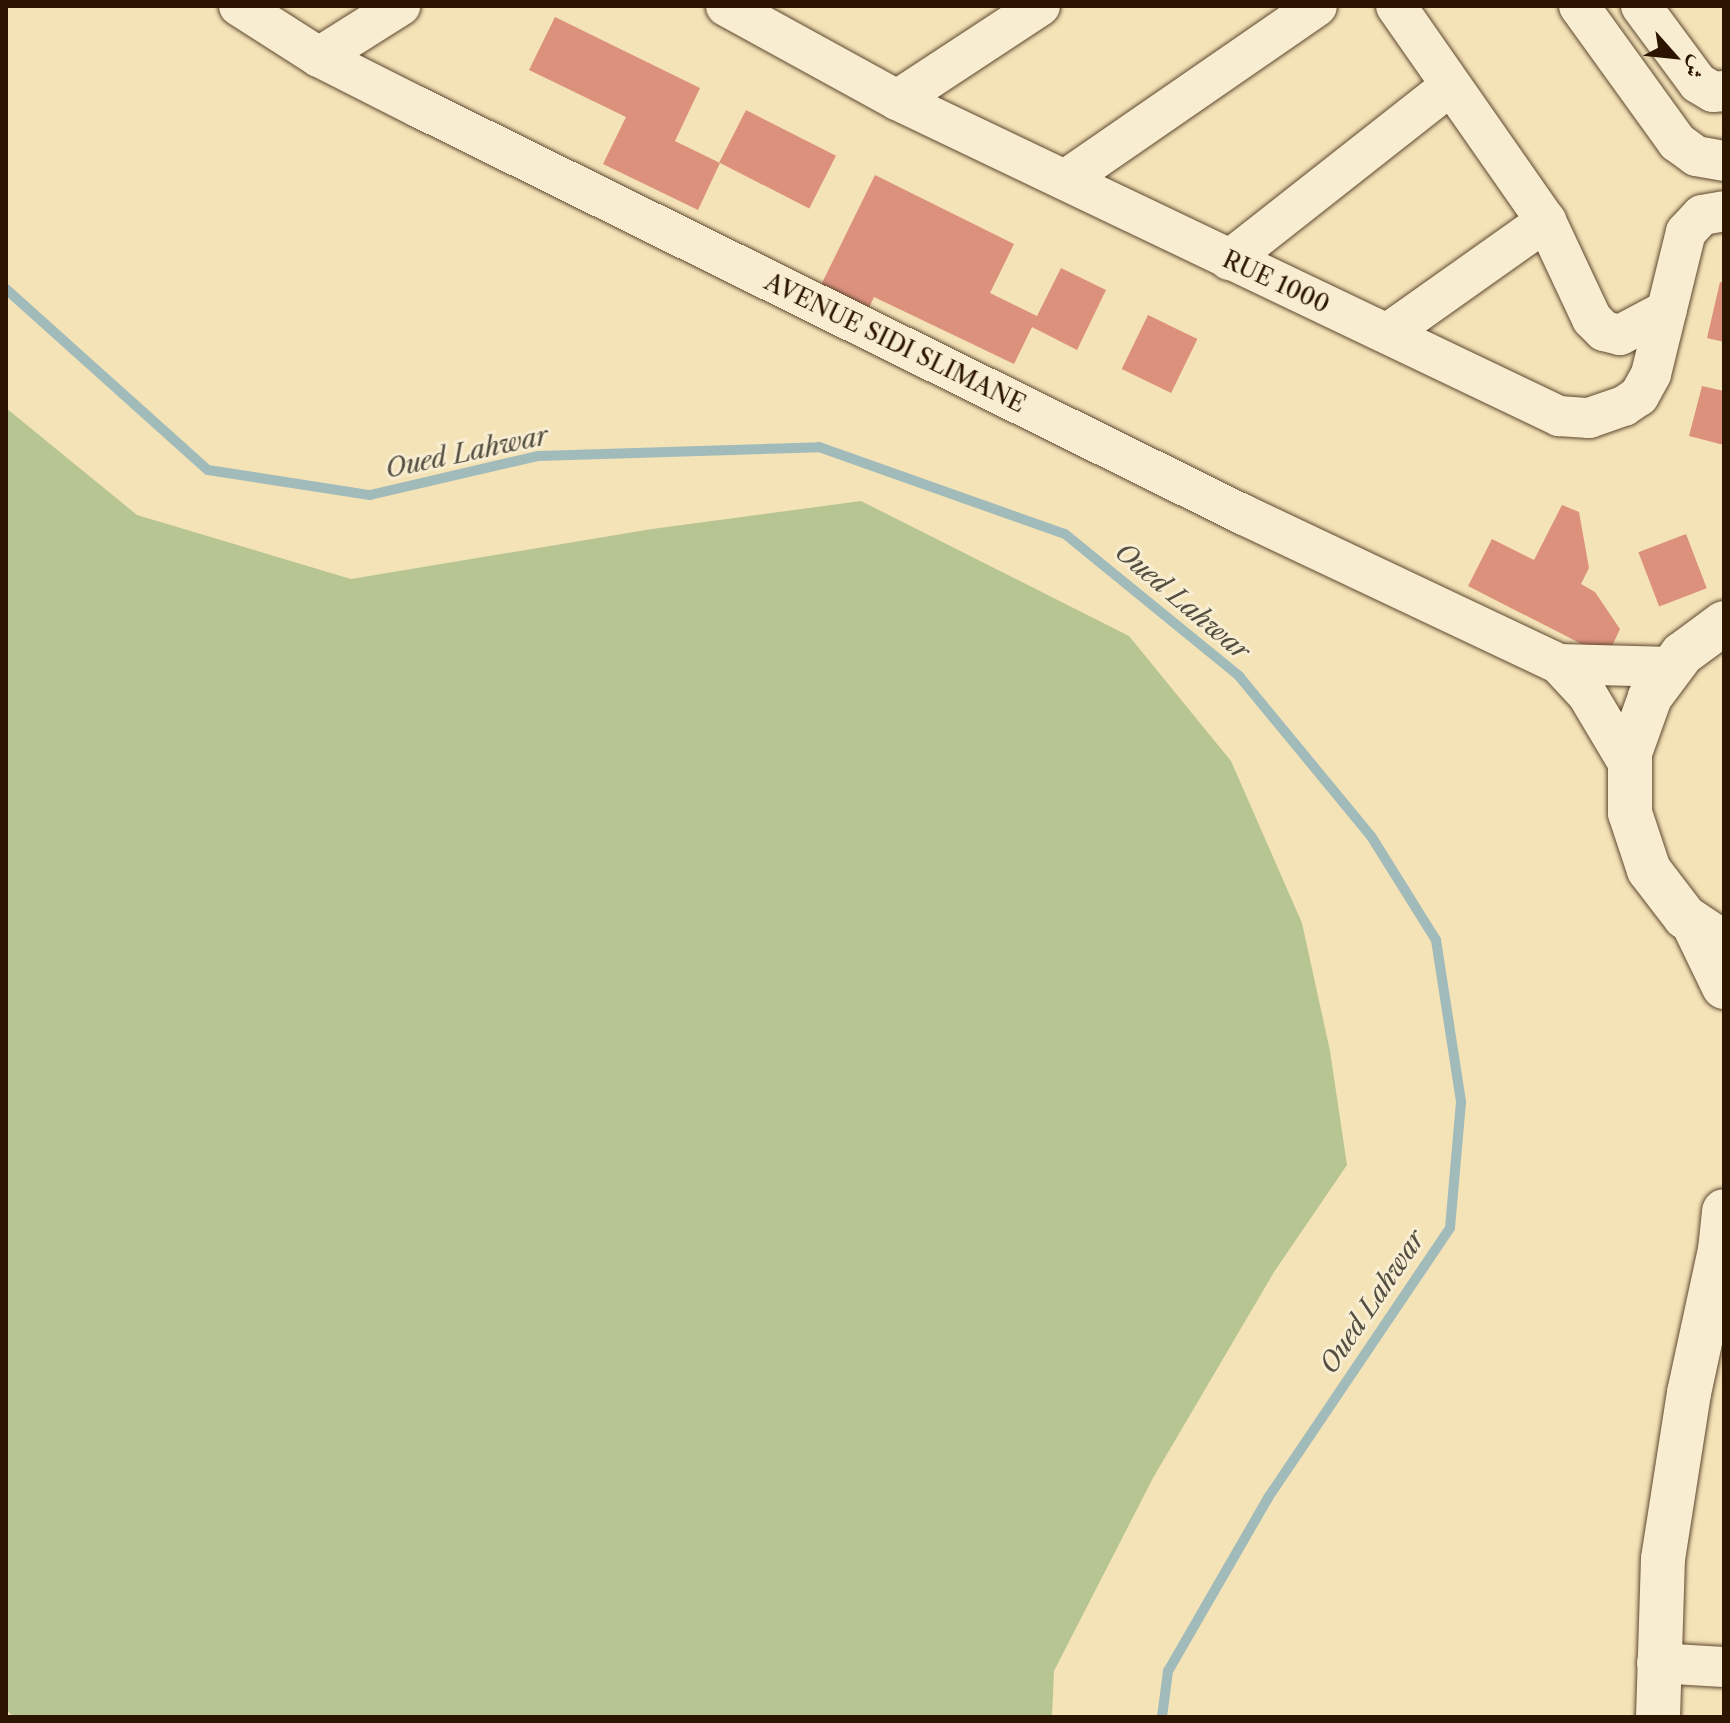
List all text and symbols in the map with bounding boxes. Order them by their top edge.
north arrow [1634,16,1714,96]
text: ش [1679,51,1713,83]
street label: RUE 1000 [1218,245,1334,319]
street label: AVENUE SIDI SLIMANE [760,267,1030,419]
water label: Oued Lahwar [382,420,552,486]
water label: Oued Lahwar [1108,537,1256,667]
water label: Oued Lahwar [1314,1224,1432,1380]

